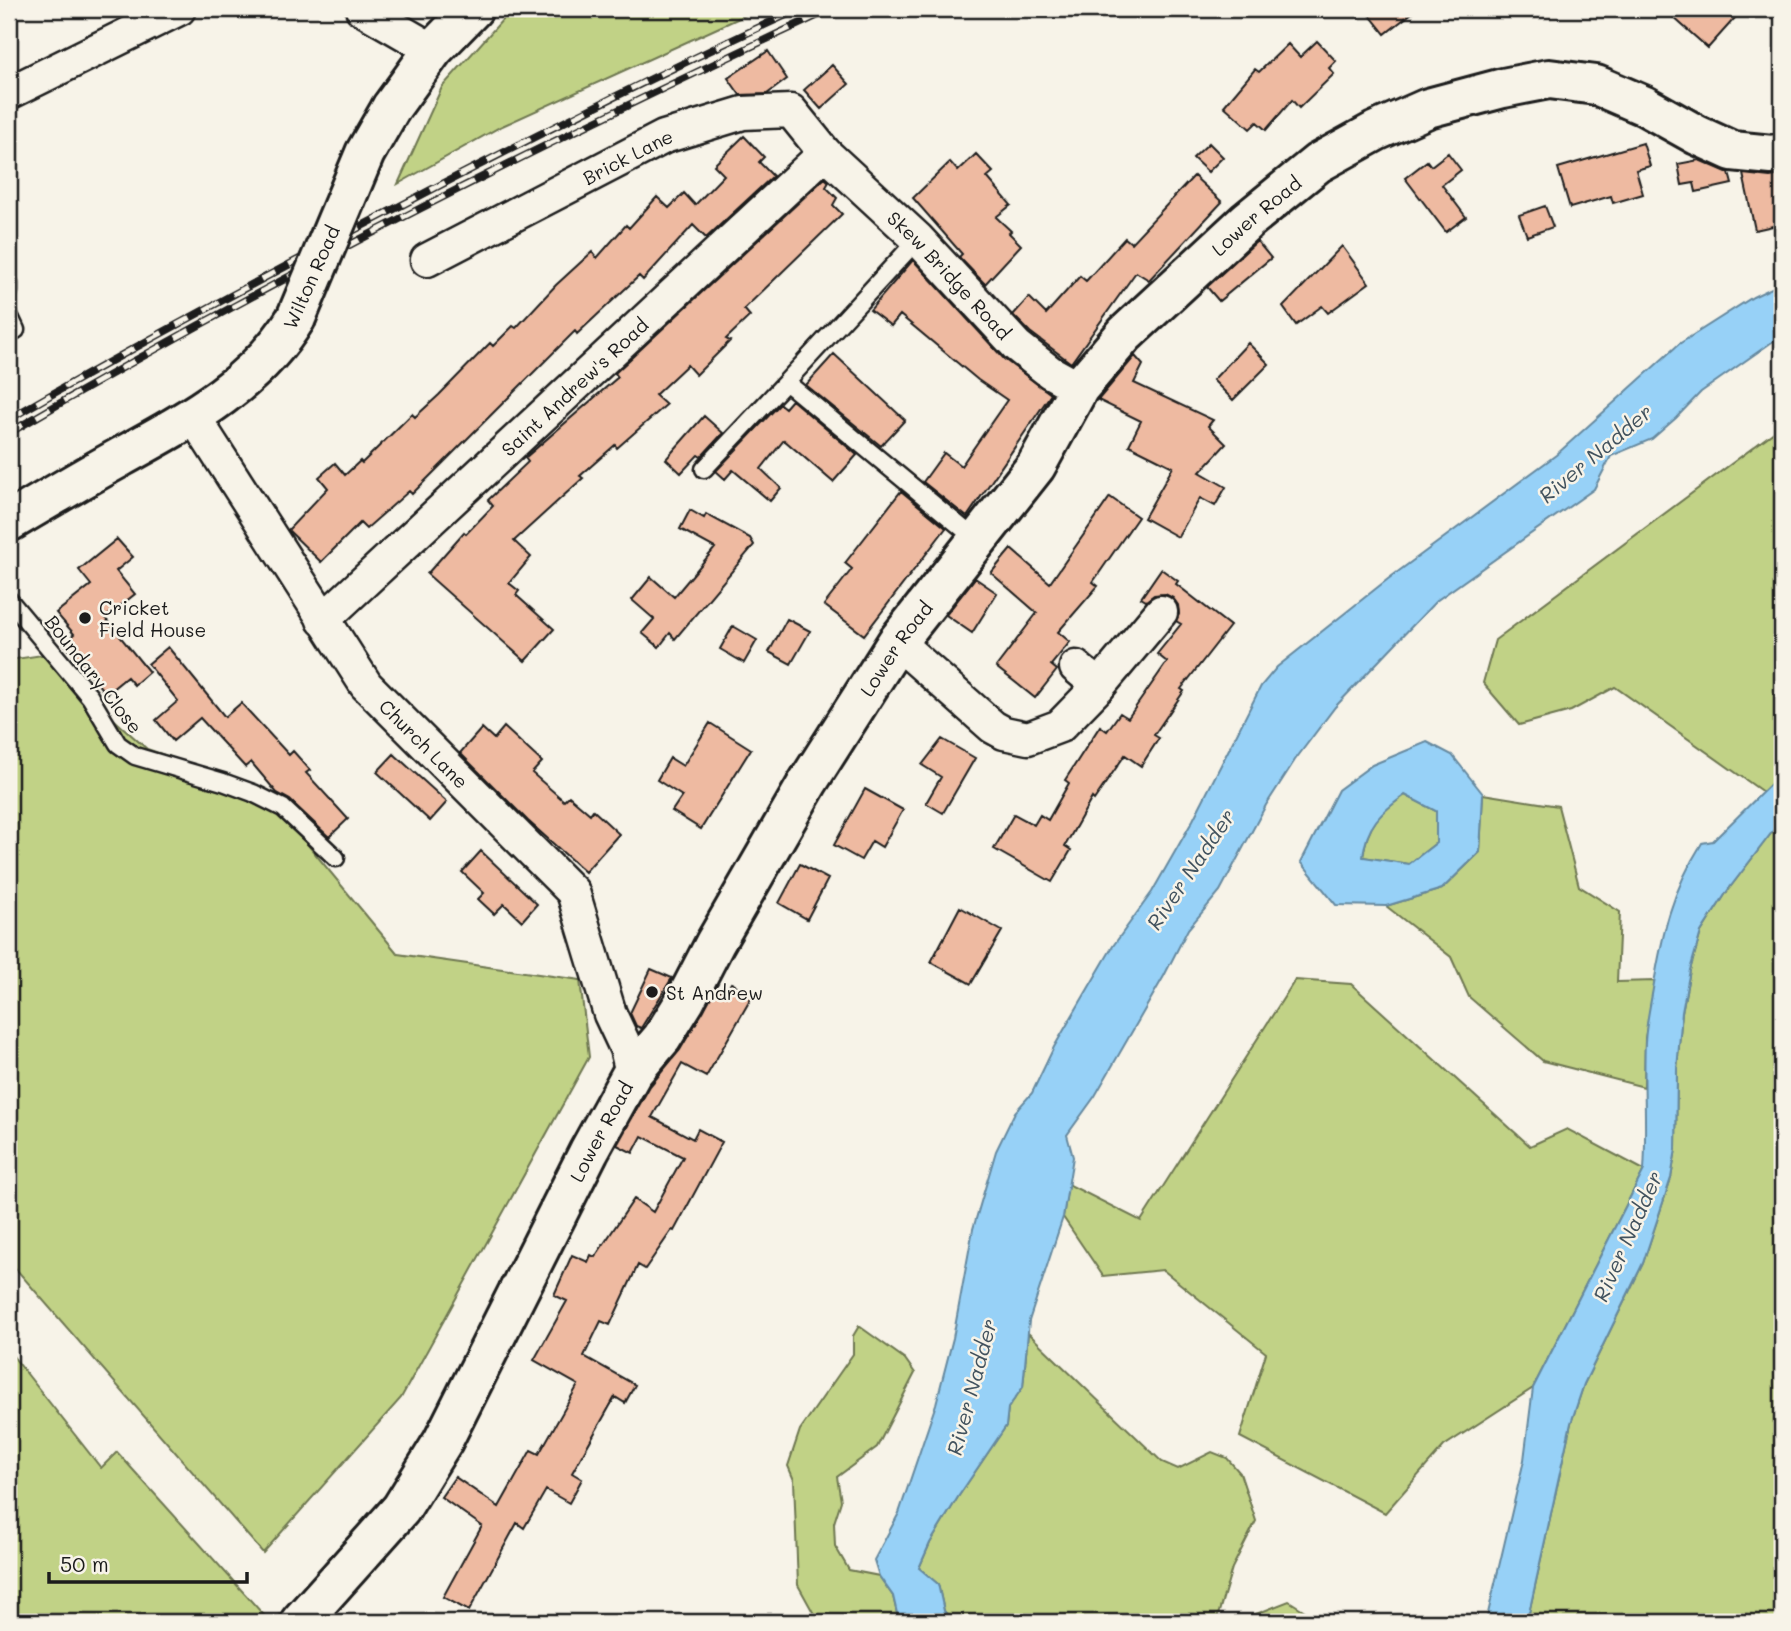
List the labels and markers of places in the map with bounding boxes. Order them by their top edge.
place label: Cricket Field House [99,595,206,642]
marker: Cricket Field House [77,610,93,626]
place label: St Andrew [666,980,763,1005]
marker: St Andrew [644,984,660,1000]

